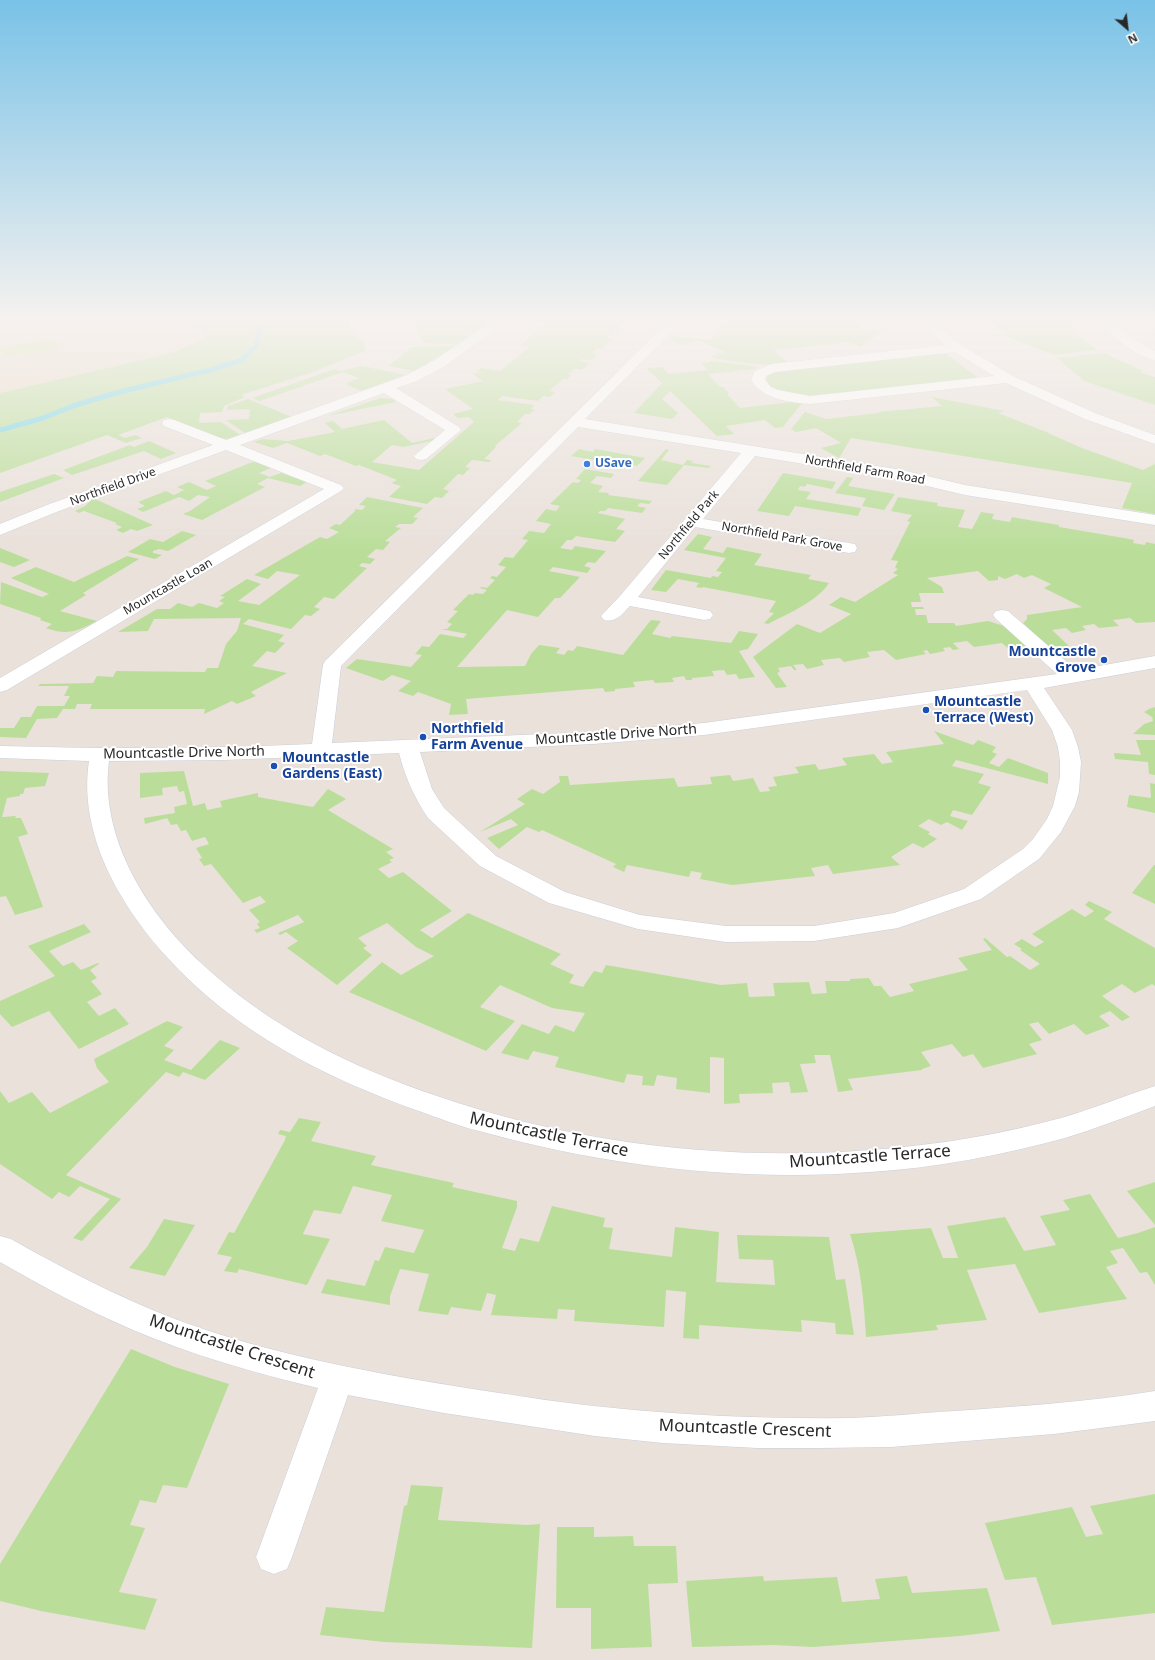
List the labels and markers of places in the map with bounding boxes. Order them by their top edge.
place label: USave [595,457,632,471]
marker: USave [582,459,592,469]
place label: Mountcastle Grove [1009,644,1096,676]
marker: Mountcastle Grove [1099,655,1109,665]
place label: Mountcastle Terrace (West) [934,694,1034,726]
marker: Mountcastle Terrace (West) [921,705,931,715]
place label: Northfield Farm Avenue [431,721,523,754]
marker: Northfield Farm Avenue [418,732,428,742]
place label: Mountcastle Gardens (East) [282,750,382,782]
marker: Mountcastle Gardens (East) [269,761,279,771]

